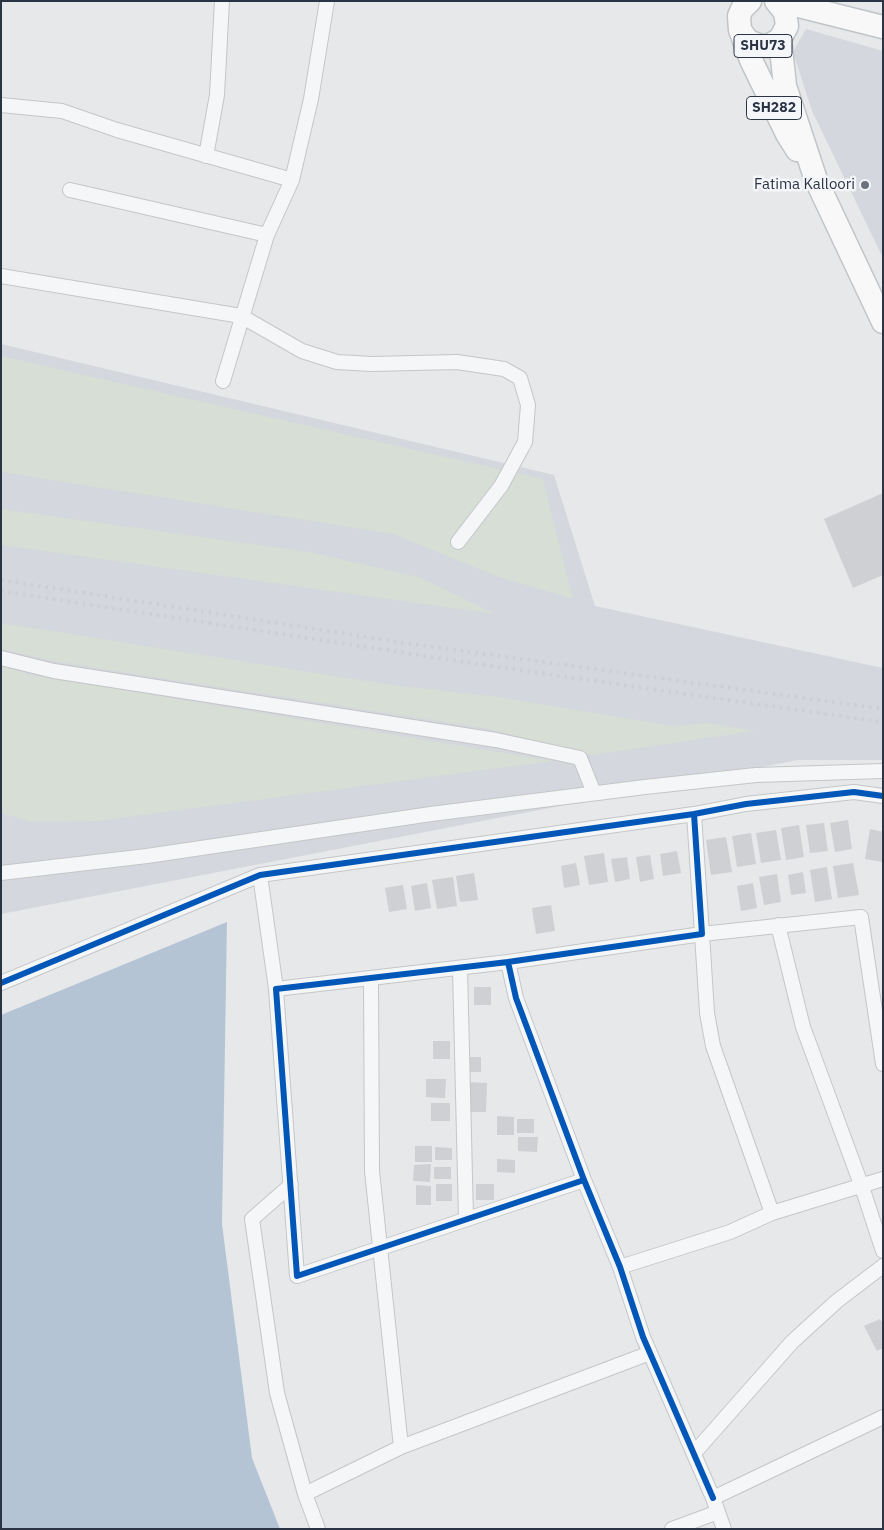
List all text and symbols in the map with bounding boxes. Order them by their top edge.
road number: SHU73 [734,34,792,58]
road number: SH282 [746,96,802,120]
place label: Fatima Kalloori [754,176,855,194]
marker: Fatima Kalloori [859,179,871,191]

